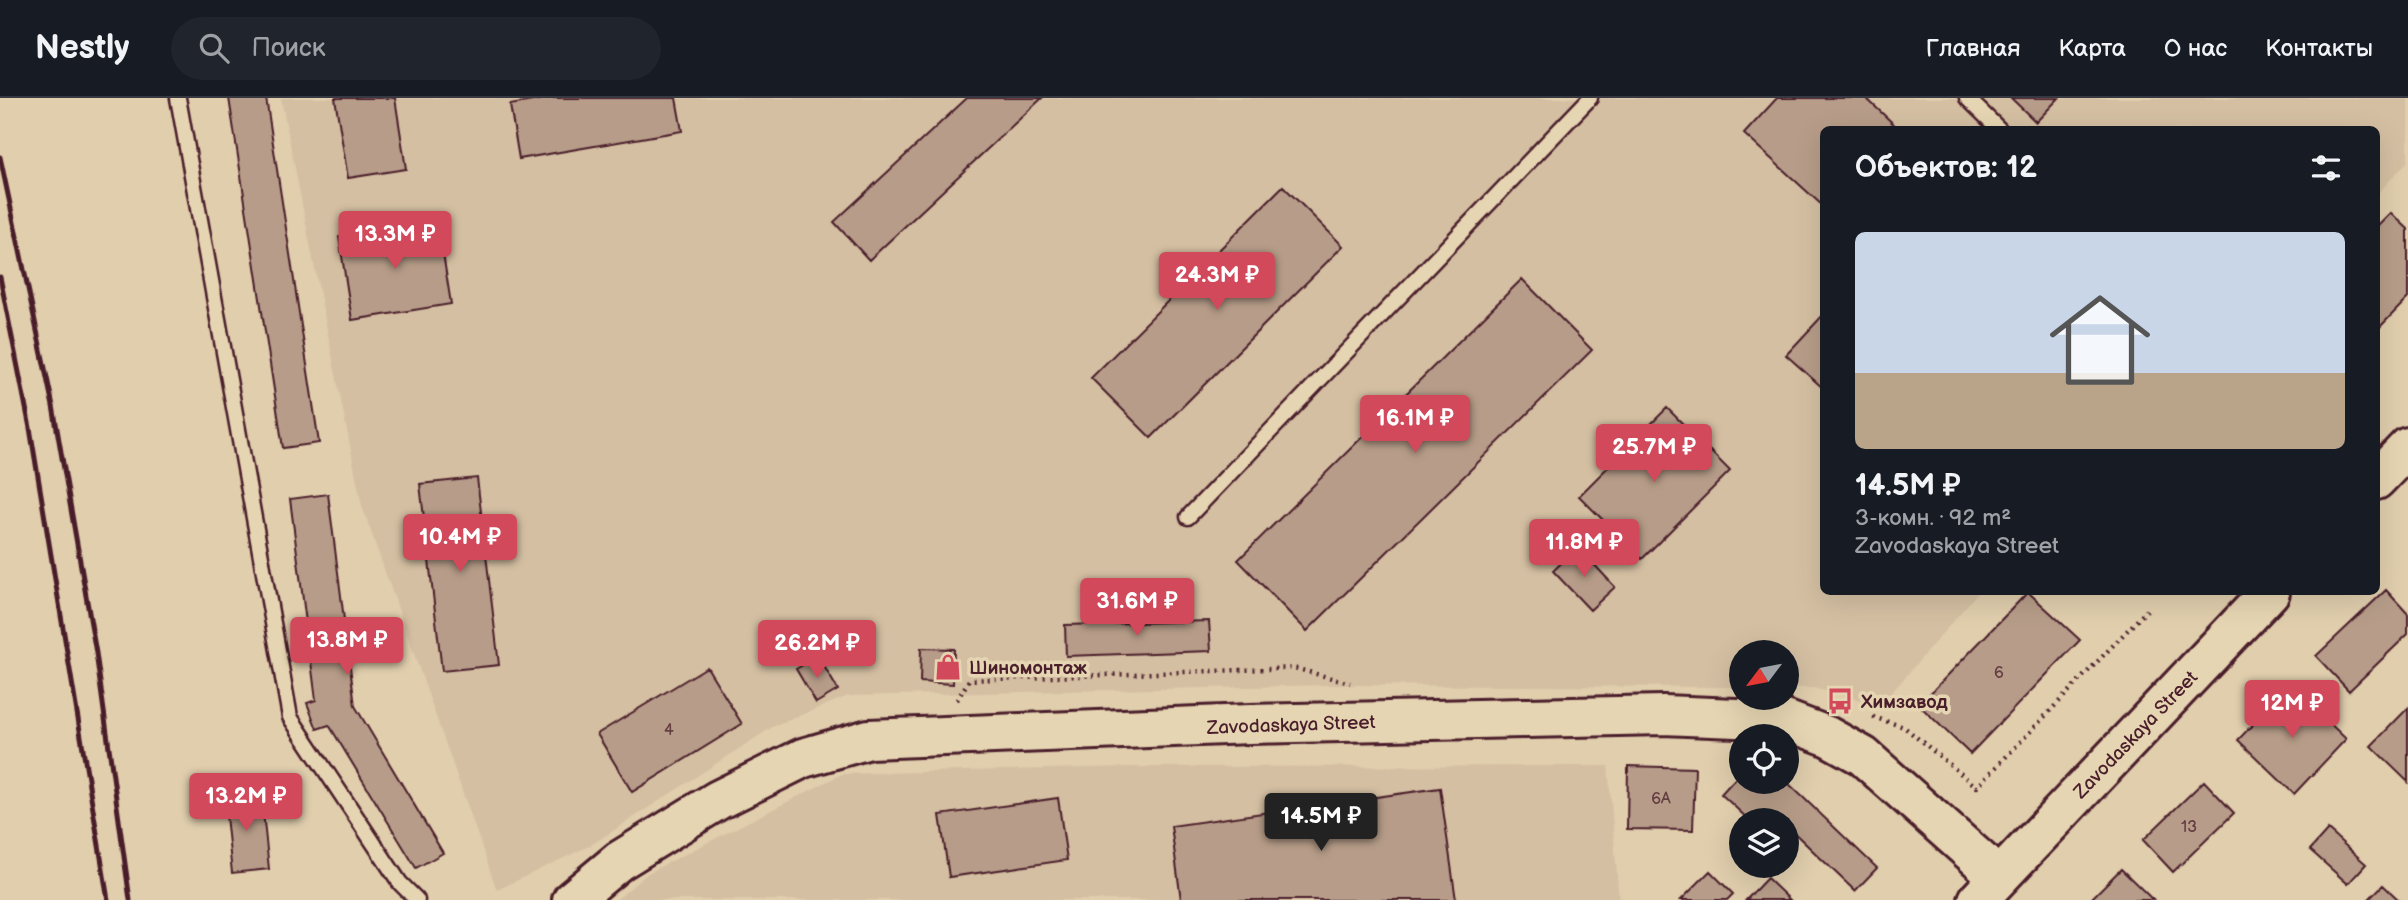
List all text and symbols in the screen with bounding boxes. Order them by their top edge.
search box [171,17,661,80]
text: Nestly [35,28,129,68]
icon: search [195,29,233,67]
text: Поиск [251,33,326,64]
text: Главная [1926,34,2020,63]
text: Карта [2058,34,2126,63]
text: О нас [2164,34,2227,63]
text: Контакты [2265,34,2373,63]
icon: filters [2307,149,2345,187]
text: Объектов: 12 [1855,150,2037,186]
pin: 13.3M ₽ [330,212,460,271]
text: 13.3M ₽ [354,220,436,248]
pin: 24.3M ₽ [1152,252,1282,312]
text: 24.3M ₽ [1175,261,1259,289]
icon: home [2037,277,2163,403]
pin: 16.1M ₽ [1350,396,1480,455]
text: 16.1M ₽ [1376,404,1454,432]
pin: 25.7M ₽ [1589,424,1719,484]
text: 25.7M ₽ [1612,433,1696,461]
text: 14.5M ₽ [1855,468,1961,504]
text: 3-комн. · 92 m² [1855,504,2011,532]
pin: 10.4M ₽ [395,514,525,574]
pin: 11.8M ₽ [1519,519,1649,579]
text: 10.4M ₽ [419,523,501,551]
text: 11.8M ₽ [1545,528,1623,556]
text: Zavodaskaya Street [1855,532,2059,560]
pin: 31.6M ₽ [1072,578,1202,638]
text: 31.6M ₽ [1096,587,1178,615]
pin: 13.8M ₽ [282,618,412,677]
pin: 26.2M ₽ [752,620,882,680]
text: 13.8M ₽ [306,626,388,654]
text: 26.2M ₽ [774,629,860,657]
north arrow [1729,640,1799,710]
map controls [1729,640,1799,878]
shop icon: Шиномонтаж [933,652,963,682]
place label: Шиномонтаж [969,657,1087,680]
house number: 6 [1994,664,2004,683]
street label: Zavodaskaya Street [2069,666,2203,804]
pin: 12M ₽ [2243,680,2341,740]
bus stop icon: Химзавод [1825,686,1855,716]
text: 12M ₽ [2261,689,2323,717]
place label: Химзавод [1860,691,1948,714]
street label: Zavodaskaya Street [1205,711,1376,740]
house number: 4 [664,721,674,740]
button: locate [1729,724,1799,794]
pin: 13.2M ₽ [181,774,311,833]
text: 13.2M ₽ [205,782,287,810]
house number: 6А [1651,790,1671,809]
pin: 14.5M ₽ [1256,794,1386,853]
text: 14.5M ₽ [1281,802,1361,830]
button: layers [1729,808,1799,878]
house number: 13 [2181,818,2197,837]

